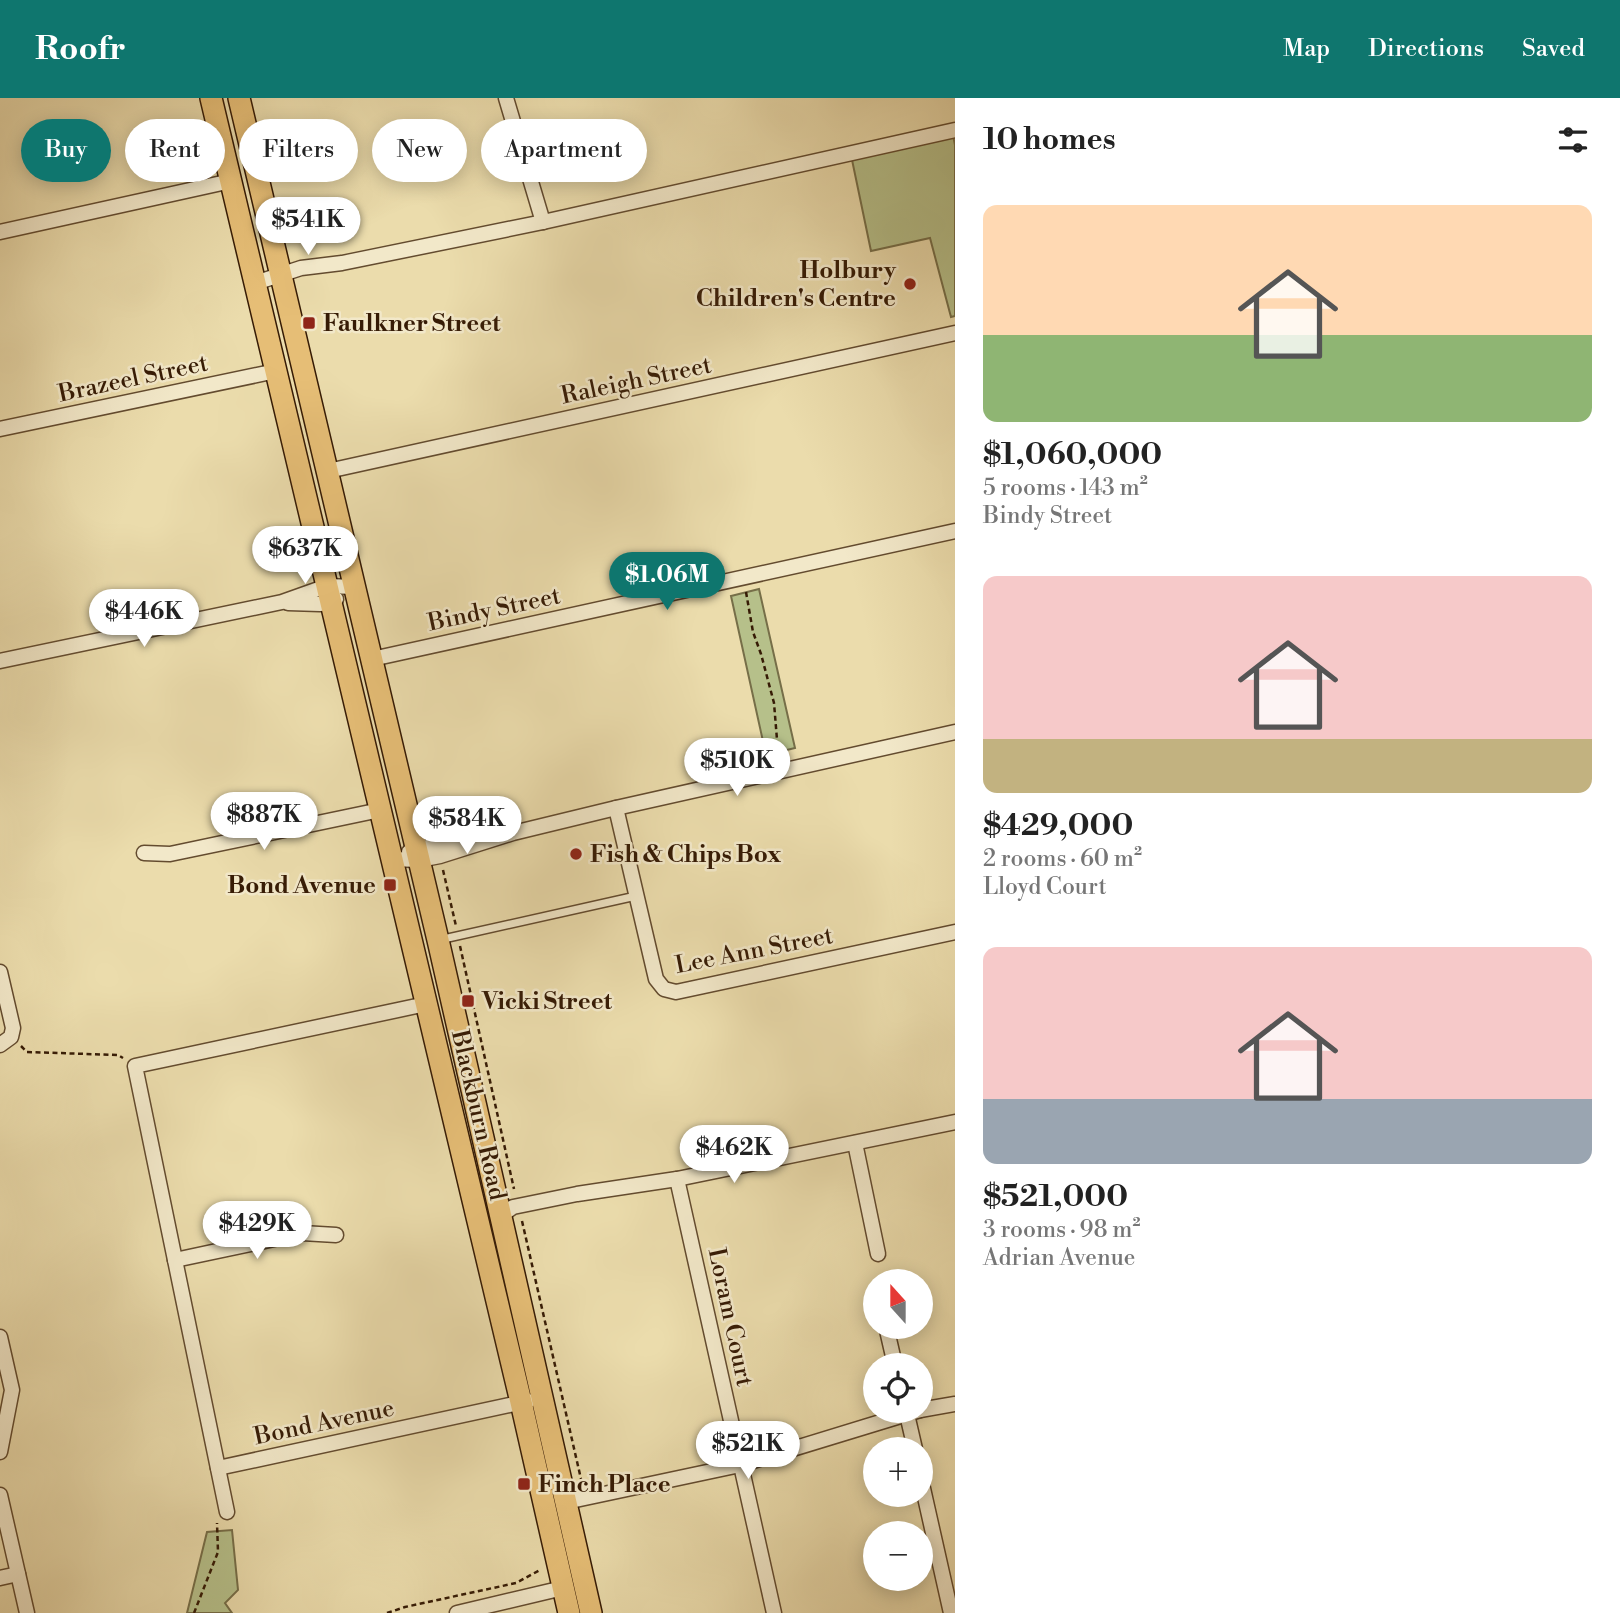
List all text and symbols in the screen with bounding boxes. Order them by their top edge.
text: Roofr [35,29,126,70]
text: Map [1283,34,1330,64]
text: Directions [1368,34,1484,64]
text: Saved [1522,34,1585,64]
chip: Buy [21,119,111,182]
chip: Rent [125,119,225,182]
chip: Filters [239,119,358,182]
chip: New [372,119,467,182]
chip: Apartment [481,119,647,182]
text: 10 homes [983,121,1116,159]
icon: filters [1554,121,1592,159]
pin: $541K [259,198,357,257]
text: $541K [271,206,345,234]
icon: home [1225,251,1351,377]
place label: Holbury Children's Centre [696,256,897,314]
marker: Holbury Children's Centre [902,276,918,292]
place label: Faulkner Street [323,309,501,339]
marker: Faulkner Street [301,315,317,331]
street label: Brazeel Street [55,348,211,410]
street label: Raleigh Street [558,350,715,412]
text: $1,060,000 [983,436,1162,474]
text: 5 rooms · 143 m² [983,474,1148,502]
text: Bindy Street [983,502,1112,530]
pin: $637K [256,526,354,586]
text: $637K [268,535,342,563]
pin: $1.06M [610,552,724,612]
text: $1.06M [625,561,709,589]
street label: Bindy Street [424,581,564,639]
pin: $446K [95,589,193,649]
text: $446K [105,598,183,626]
icon: home [1225,622,1351,748]
pin: $510K [688,738,786,798]
text: $510K [700,747,774,775]
pin: $887K [215,792,313,852]
pin: $584K [418,796,516,856]
text: $887K [227,801,301,829]
text: $584K [428,805,506,833]
text: $429,000 [983,807,1133,845]
place label: Fish & Chips Box [590,840,781,870]
text: 2 rooms · 60 m² [983,845,1142,873]
marker: Fish & Chips Box [568,846,584,862]
place label: Bond Avenue [227,871,376,901]
text: Lloyd Court [983,873,1107,901]
marker: Bond Avenue [382,877,398,893]
street label: Lee Ann Street [673,921,836,981]
place label: Vicki Street [481,987,613,1017]
marker: Vicki Street [460,993,476,1009]
icon: home [1225,993,1351,1119]
street label: Blackburn Road [444,1026,512,1204]
pin: $462K [685,1126,783,1185]
text: $462K [696,1134,772,1162]
text: $521,000 [983,1178,1128,1216]
pin: $429K [208,1202,306,1261]
text: $429K [219,1210,295,1238]
text: 3 rooms · 98 m² [983,1216,1140,1244]
text: Adrian Avenue [983,1244,1135,1272]
street label: Loram Court [701,1245,759,1390]
north arrow [863,1269,933,1339]
map controls [863,1269,933,1591]
button: locate [863,1353,933,1423]
street label: Bond Avenue [250,1394,397,1453]
pin: $521K [699,1422,797,1481]
text: $521K [712,1430,784,1458]
button: + [863,1437,933,1507]
place label: Finch Place [538,1470,671,1500]
marker: Finch Place [516,1476,532,1492]
button: − [863,1521,933,1591]

